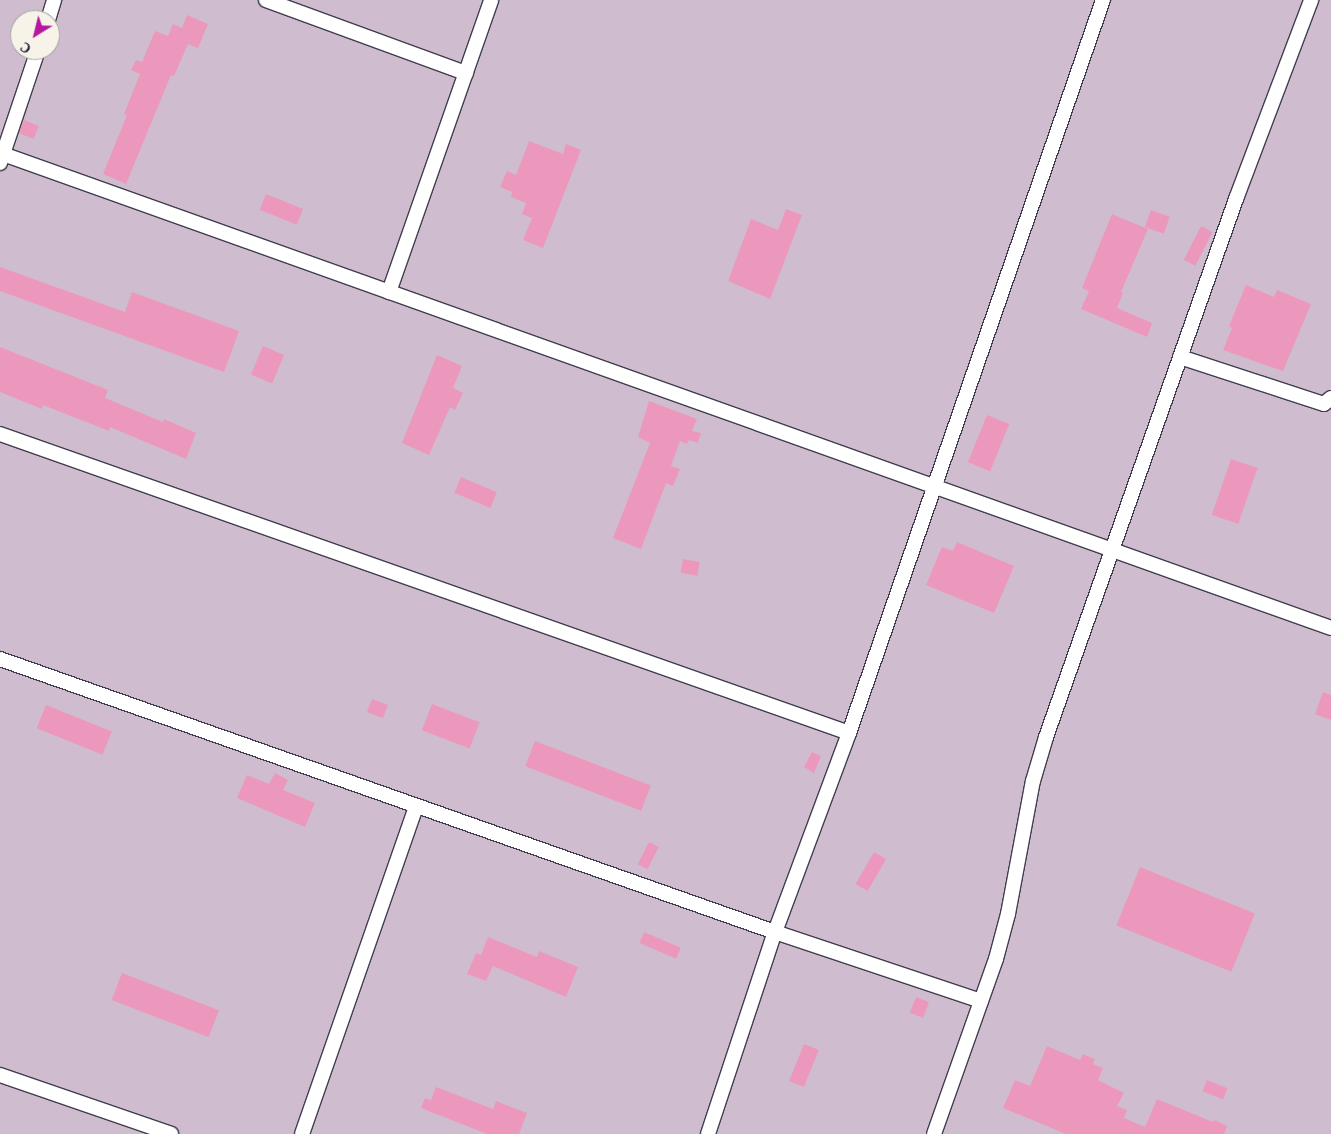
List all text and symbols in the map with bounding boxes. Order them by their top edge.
north arrow [10,10,60,60]
text: С [17,36,36,57]

